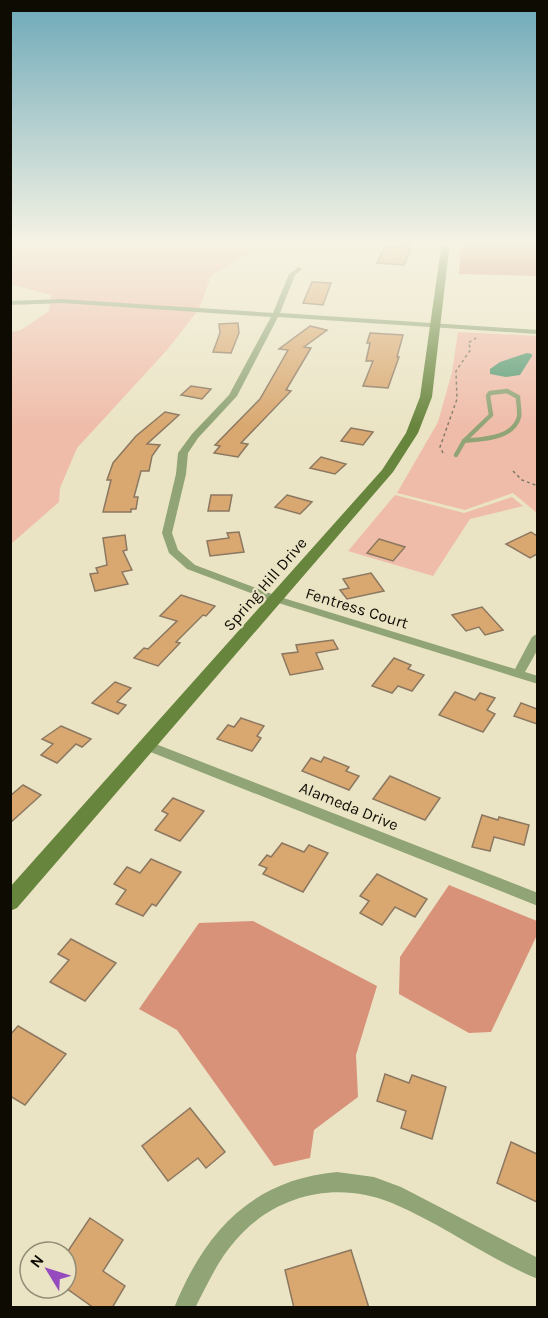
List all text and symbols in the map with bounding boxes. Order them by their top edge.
street label: Spring Hill Drive [219,533,311,635]
street label: Fentress Court [303,583,411,633]
street label: Alameda Drive [297,778,401,834]
north arrow [18,1240,78,1300]
text: N [26,1251,48,1271]

